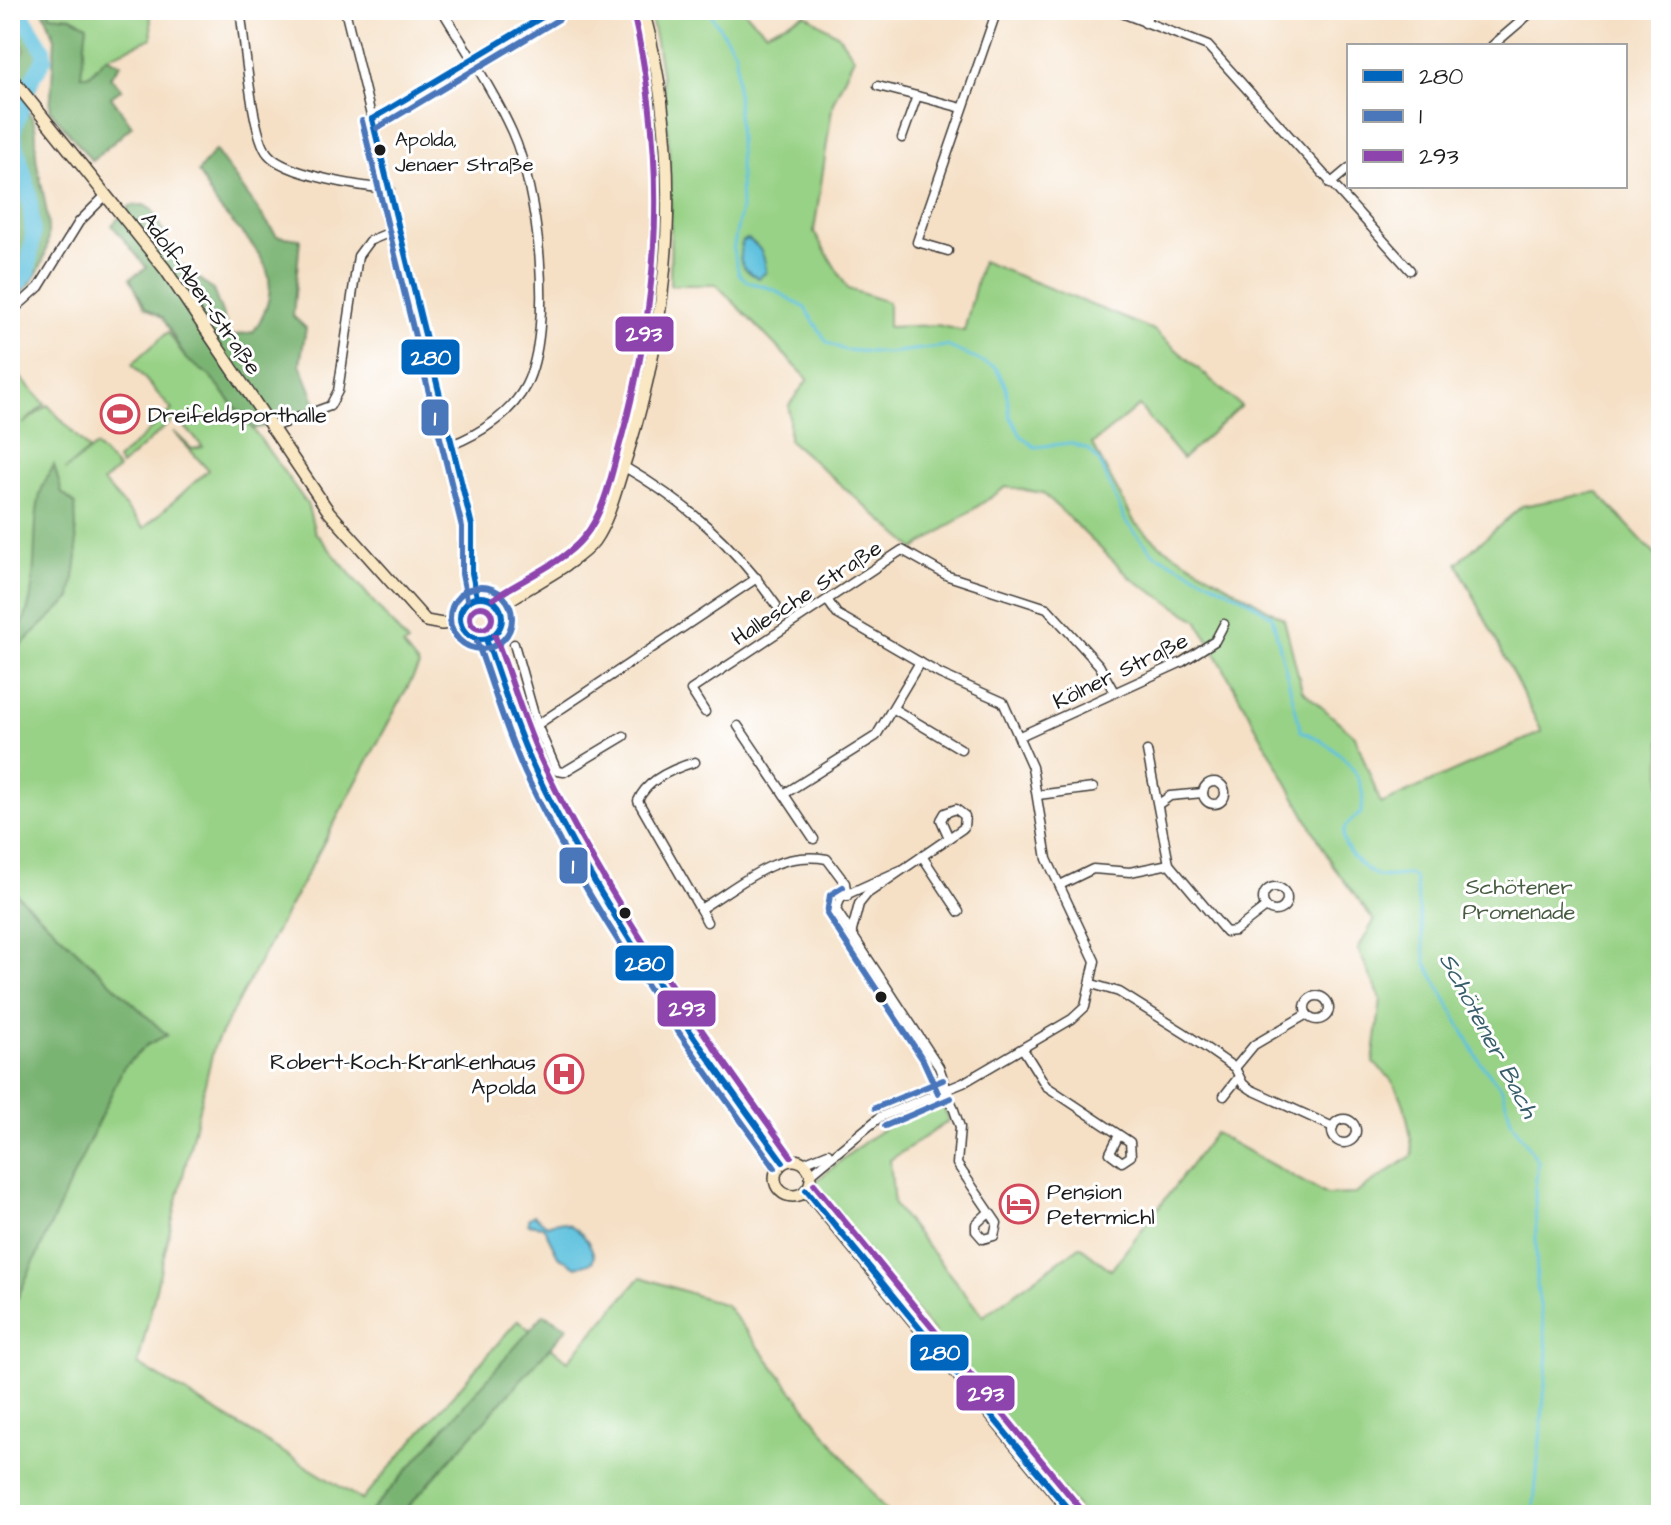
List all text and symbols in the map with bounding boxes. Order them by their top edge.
legend [1347,44,1627,188]
text: 280 [1419,60,1463,94]
text: 1 [1419,100,1422,134]
place label: Apolda, Jenaer Straße [395,126,534,179]
text: 293 [1419,140,1459,174]
marker: Apolda, Jenaer Straße [372,142,388,158]
street label: Adolf-Aber-Straße [133,206,269,382]
line badge: 293 [614,315,675,353]
text: 293 [625,319,663,350]
line badge: 280 [400,338,461,376]
text: 280 [410,343,451,374]
sports icon: Dreifeldsporthalle [99,393,141,435]
line badge: 1 [420,398,450,437]
place label: Dreifeldsporthalle [148,400,327,431]
text: 1 [434,403,437,434]
street label: Hallesche Straße [725,533,888,654]
street label: Kölner Straße [1048,625,1194,717]
line badge: 1 [558,846,589,885]
text: 1 [572,851,575,882]
park label: Schötener Promenade [1463,872,1576,928]
unlabelled marker [617,905,633,921]
line badge: 280 [614,944,675,982]
water label: Schötener Bach [1430,947,1547,1125]
text: 280 [624,949,665,980]
line badge: 293 [656,989,717,1028]
unlabelled marker [873,989,889,1005]
text: 293 [668,994,706,1025]
place label: Robert-Koch-Krankenhaus Apolda [270,1047,536,1103]
hospital icon: Robert-Koch-Krankenhaus Apolda [543,1053,585,1095]
place label: Pension Petermichl [1047,1177,1155,1233]
hotel icon: Pension Petermichl [998,1183,1040,1225]
line badge: 280 [909,1333,970,1372]
text: 280 [919,1338,960,1369]
line badge: 293 [955,1374,1016,1412]
text: 293 [967,1379,1005,1410]

